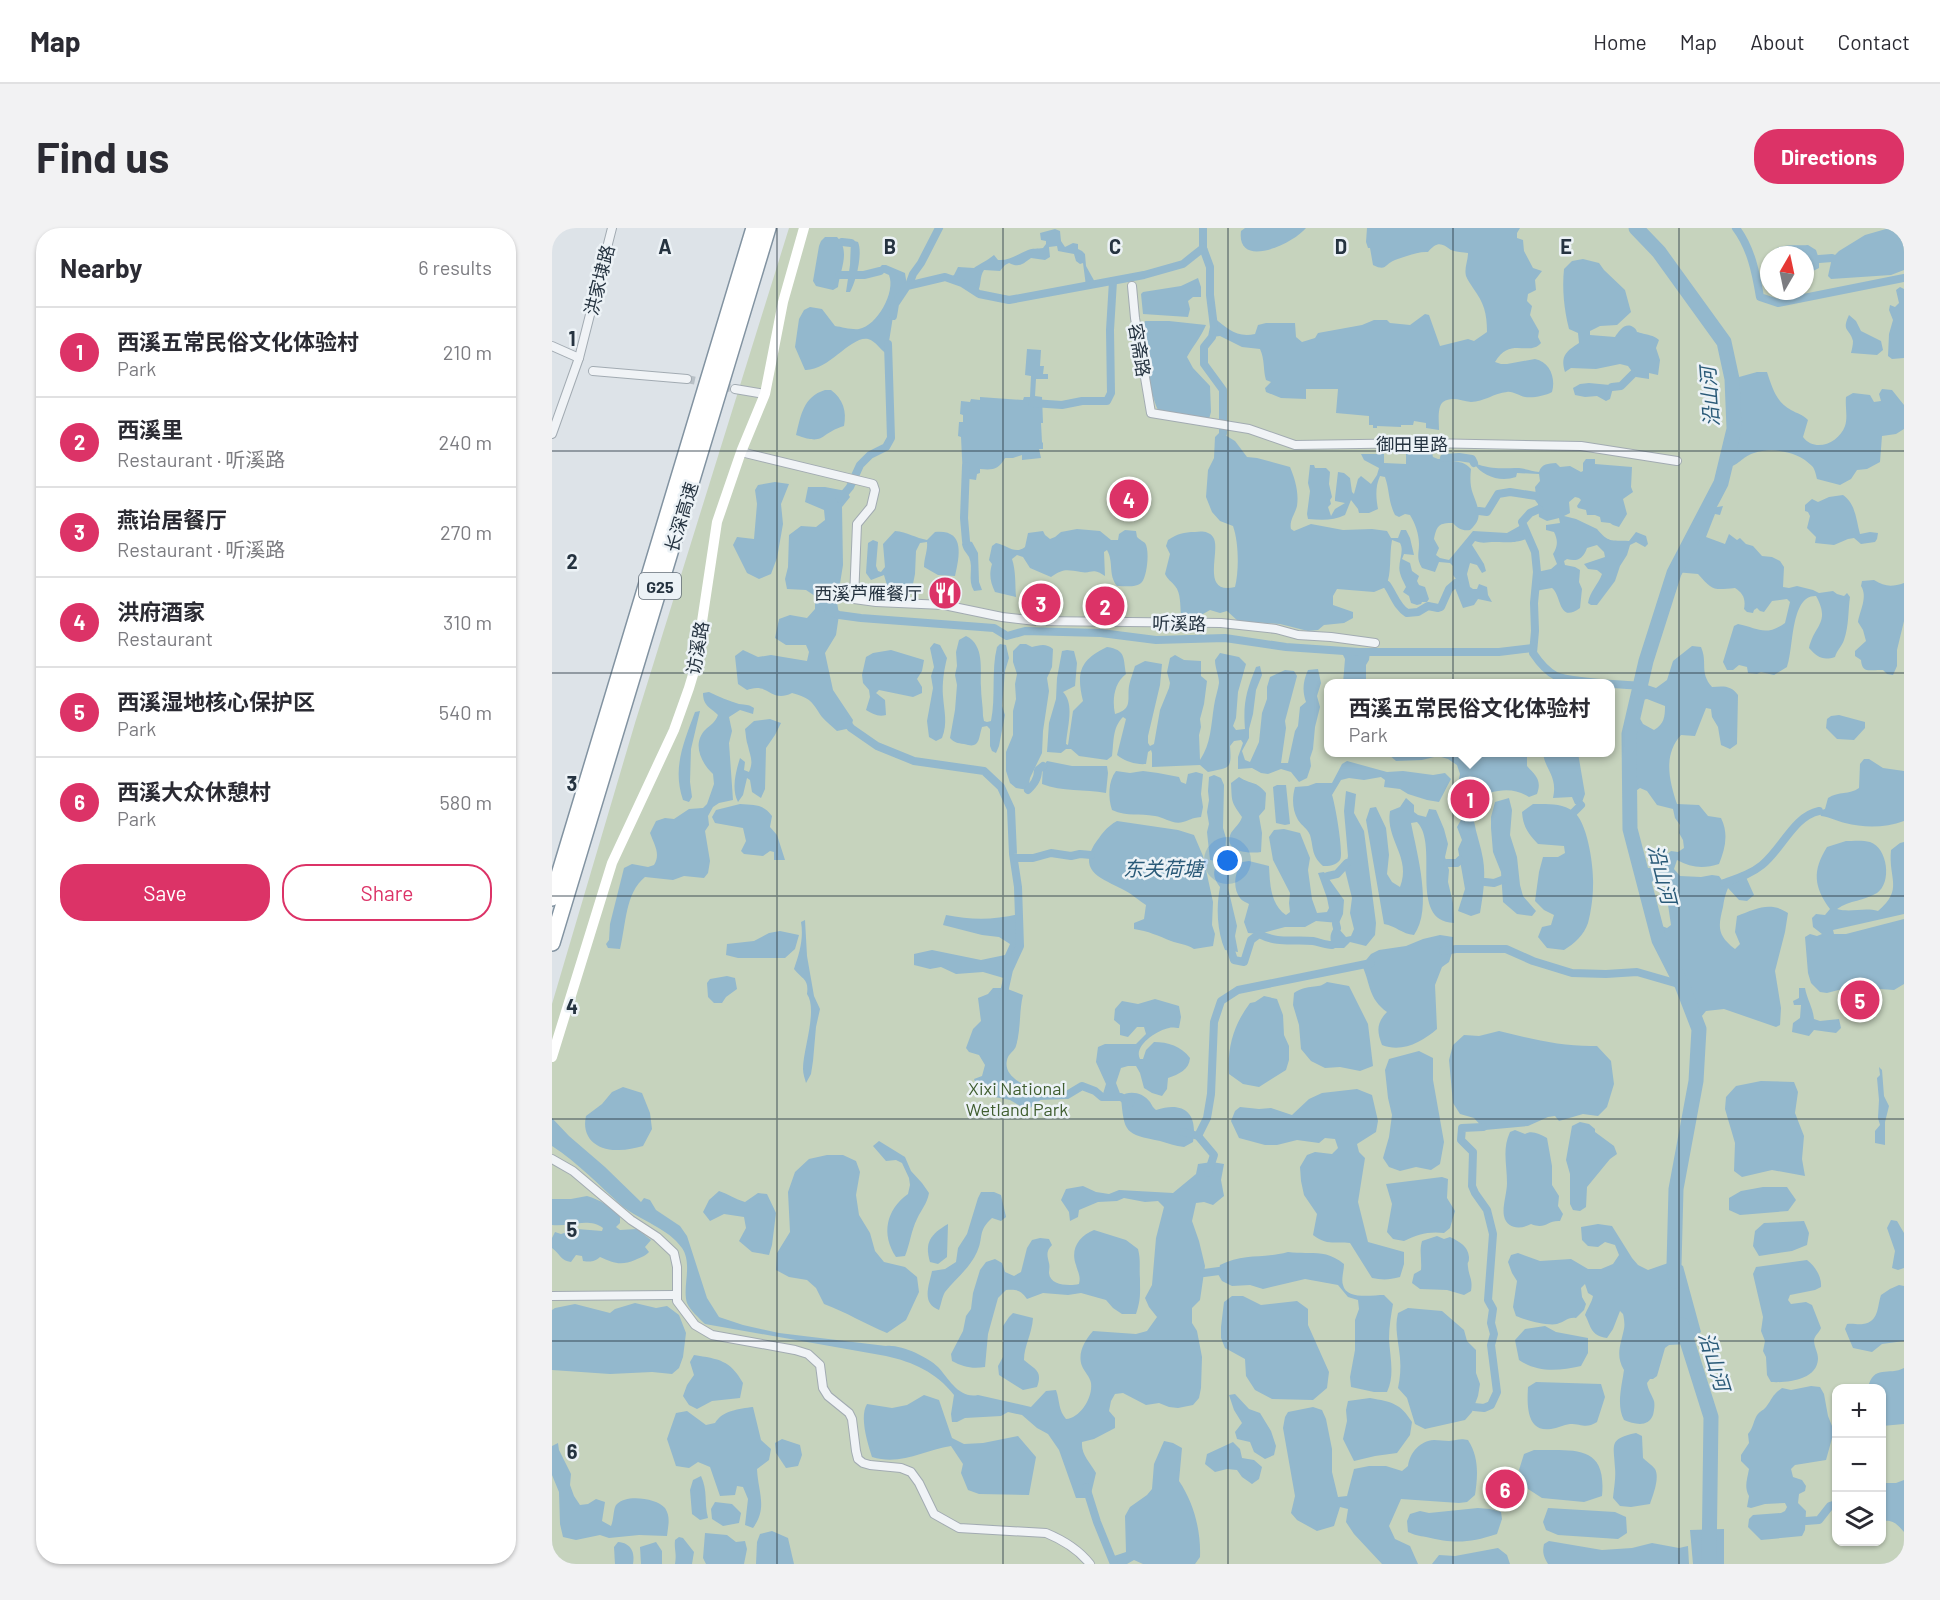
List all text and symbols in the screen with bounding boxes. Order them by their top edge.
text: Map [30,24,81,58]
text: Home [1593,29,1647,54]
text: Map [1680,29,1717,54]
text: About [1750,29,1805,54]
text: Contact [1838,29,1910,54]
button: Directions [1754,129,1904,184]
text: Find us [36,131,169,181]
text: A [658,234,672,258]
text: B [884,234,896,258]
text: C [1109,234,1121,258]
text: D [1335,234,1347,258]
text: E [1560,234,1572,258]
street label: 洪家埭路 [580,242,618,318]
north arrow [1760,246,1814,300]
text: Nearby [60,252,142,283]
text: 6 results [418,255,492,279]
street label: 容斋路 [1125,322,1155,378]
text: 1 [568,326,576,350]
text: 西溪五常民俗文化体验村 [117,328,359,354]
text: 1 [76,340,83,364]
text: 210 m [443,340,492,364]
text: Park [117,356,156,380]
water label: 沿山河 [1695,362,1723,428]
text: 西溪里 [117,416,183,442]
text: 2 [74,430,85,454]
text: 240 m [438,430,492,454]
street label: 御田里路 [1376,433,1448,455]
text: Restaurant · 听溪路 [117,447,285,471]
pin: 4 [1110,476,1148,522]
street label: 长深高速 [660,479,702,555]
text: 燕诒居餐厅 [117,506,227,532]
text: 3 [74,520,85,544]
text: 270 m [440,520,492,544]
text: Restaurant · 听溪路 [117,537,285,561]
text: 2 [566,549,578,573]
road number: G25 [639,573,681,599]
restaurant icon: 西溪芦雁餐厅 [927,575,963,611]
pin: 3 [1022,580,1060,626]
place label: 西溪芦雁餐厅 [814,582,922,604]
pin: 2 [1086,584,1124,628]
text: 洪府酒家 [117,598,205,624]
text: 4 [73,610,86,634]
text: 310 m [443,610,492,634]
street label: 听溪路 [1152,612,1206,634]
street label: 访溪路 [681,620,713,676]
text: Restaurant [117,626,213,650]
popup [1324,679,1615,757]
text: 西溪湿地核心保护区 [117,688,315,714]
text: 西溪五常民俗文化体验村 [1348,694,1591,720]
text: 5 [74,700,85,724]
text: 540 m [439,700,492,724]
text: Park [117,716,156,740]
text: Park [1348,722,1388,746]
text: 3 [567,771,577,795]
pin: 1 [1450,776,1490,822]
text: 西溪大众休憩村 [117,778,271,804]
text: 6 [74,790,85,814]
text: 580 m [439,790,492,814]
text: Park [117,806,156,830]
water label: 沿山河 [1644,842,1683,910]
your location [1213,846,1242,875]
water label: 东关荷塘 [1123,856,1206,880]
button: Save [60,864,270,921]
button: Share [282,864,492,921]
pin: 5 [1840,978,1880,1022]
text: 4 [566,994,578,1018]
park label: Xixi National Wetland Park [966,1077,1068,1120]
text: 5 [567,1217,578,1241]
water label: 沿山河 [1695,1329,1736,1397]
map controls [1832,1384,1886,1546]
button: + [1832,1384,1886,1438]
button: − [1832,1438,1886,1492]
text: 6 [567,1439,578,1463]
pin: 6 [1486,1466,1524,1512]
button: layers [1832,1492,1886,1546]

